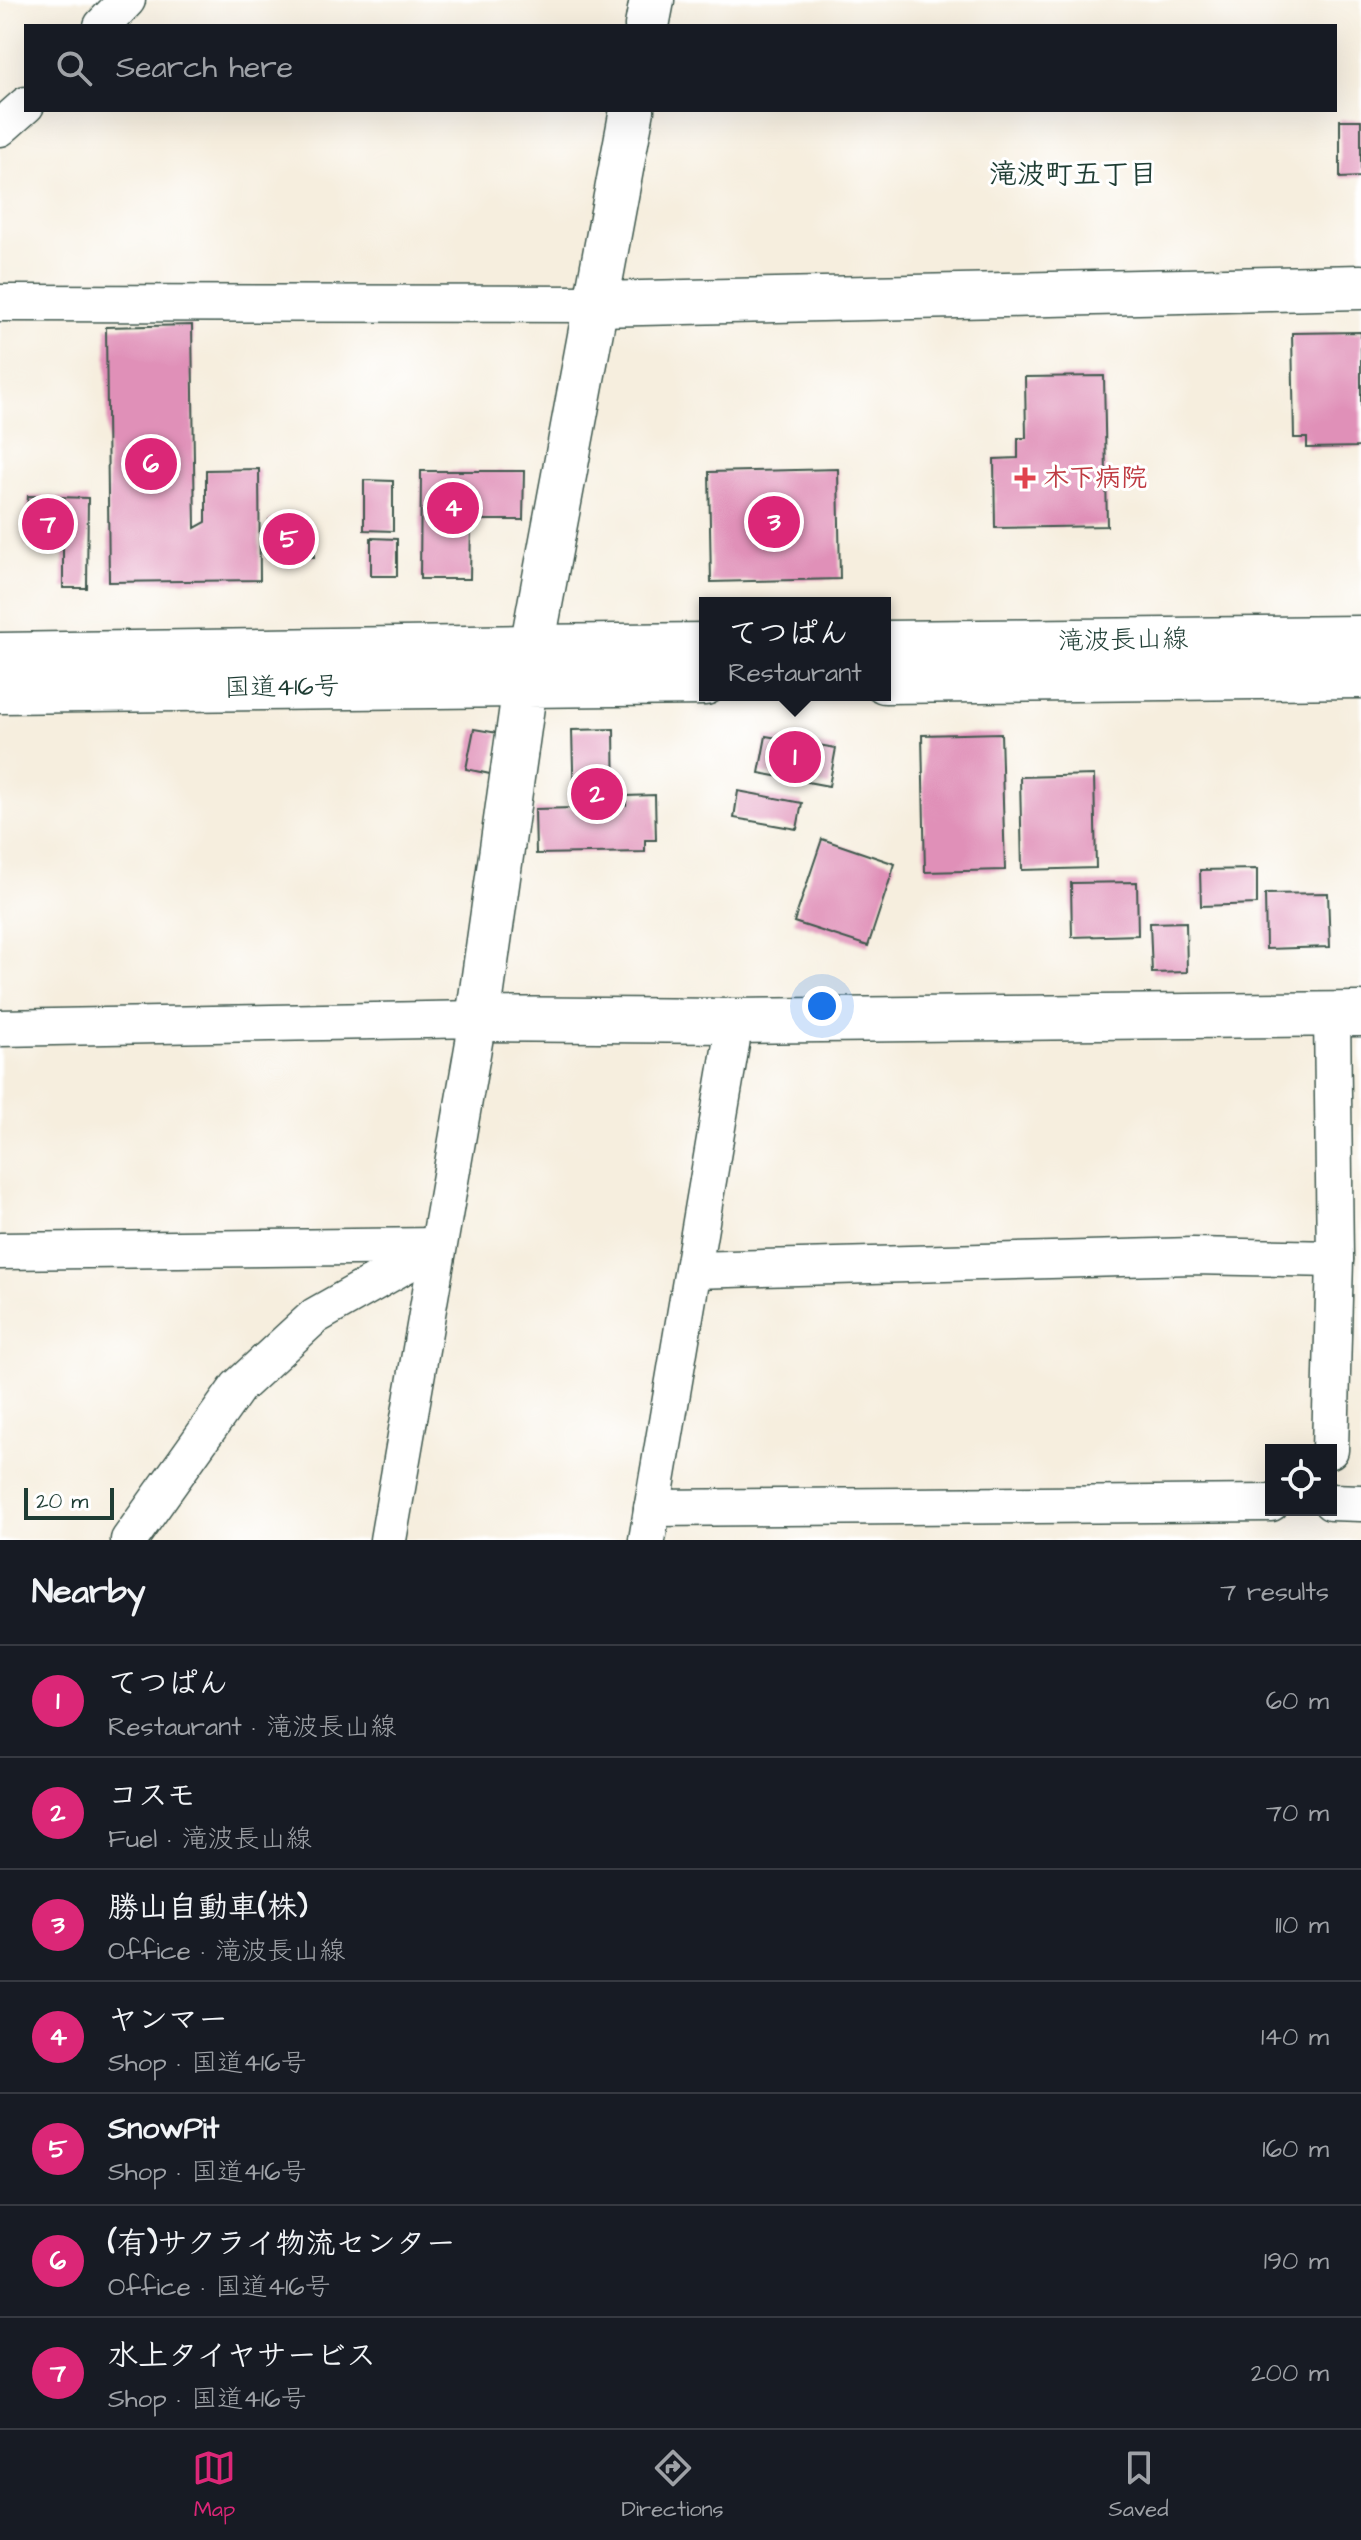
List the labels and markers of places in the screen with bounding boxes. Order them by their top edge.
pin: 6 [125,434,177,494]
place label: 木下病院 [1043,460,1147,496]
marker: 木下病院 [1014,467,1036,489]
pin: 4 [427,478,479,538]
pin: 3 [748,492,800,552]
pin: 7 [22,494,74,554]
pin: 5 [263,509,315,569]
pin: 1 [769,727,821,787]
pin: 2 [571,764,623,824]

